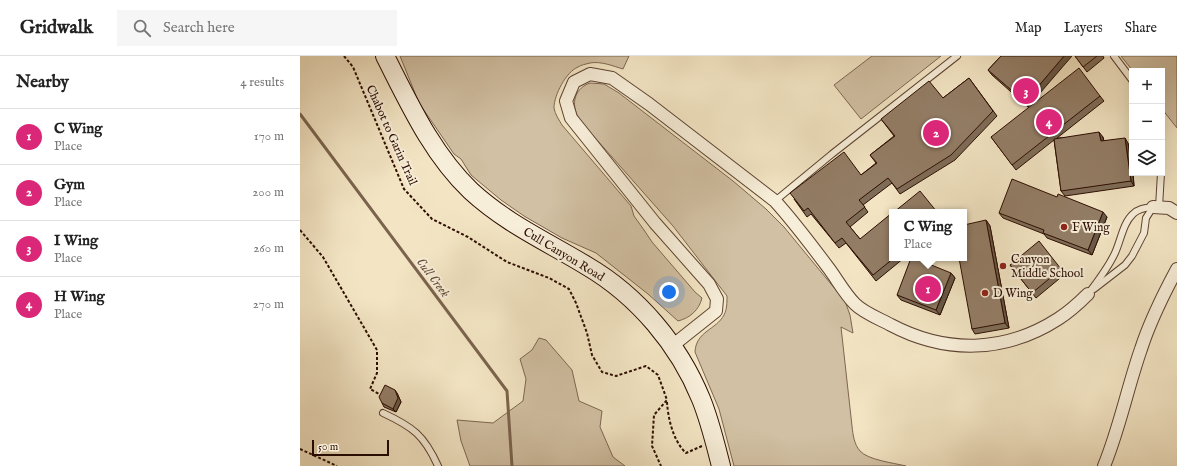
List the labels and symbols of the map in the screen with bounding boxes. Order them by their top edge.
pin: 3 [1013,76,1039,106]
street label: Chabot to Garin Trail [363,83,421,188]
pin: 4 [1036,107,1062,137]
pin: 2 [923,118,949,148]
place label: F Wing [1072,220,1110,235]
marker: F Wing [1059,222,1069,232]
street label: Cull Canyon Road [520,224,608,285]
place label: Canyon Middle School [1011,252,1084,281]
water label: Cull Creek [412,255,454,302]
marker: Canyon Middle School [998,261,1008,271]
pin: 1 [915,274,941,304]
your location [659,282,679,302]
place label: D Wing [993,286,1033,301]
marker: D Wing [980,288,990,298]
scale bar [312,438,389,457]

